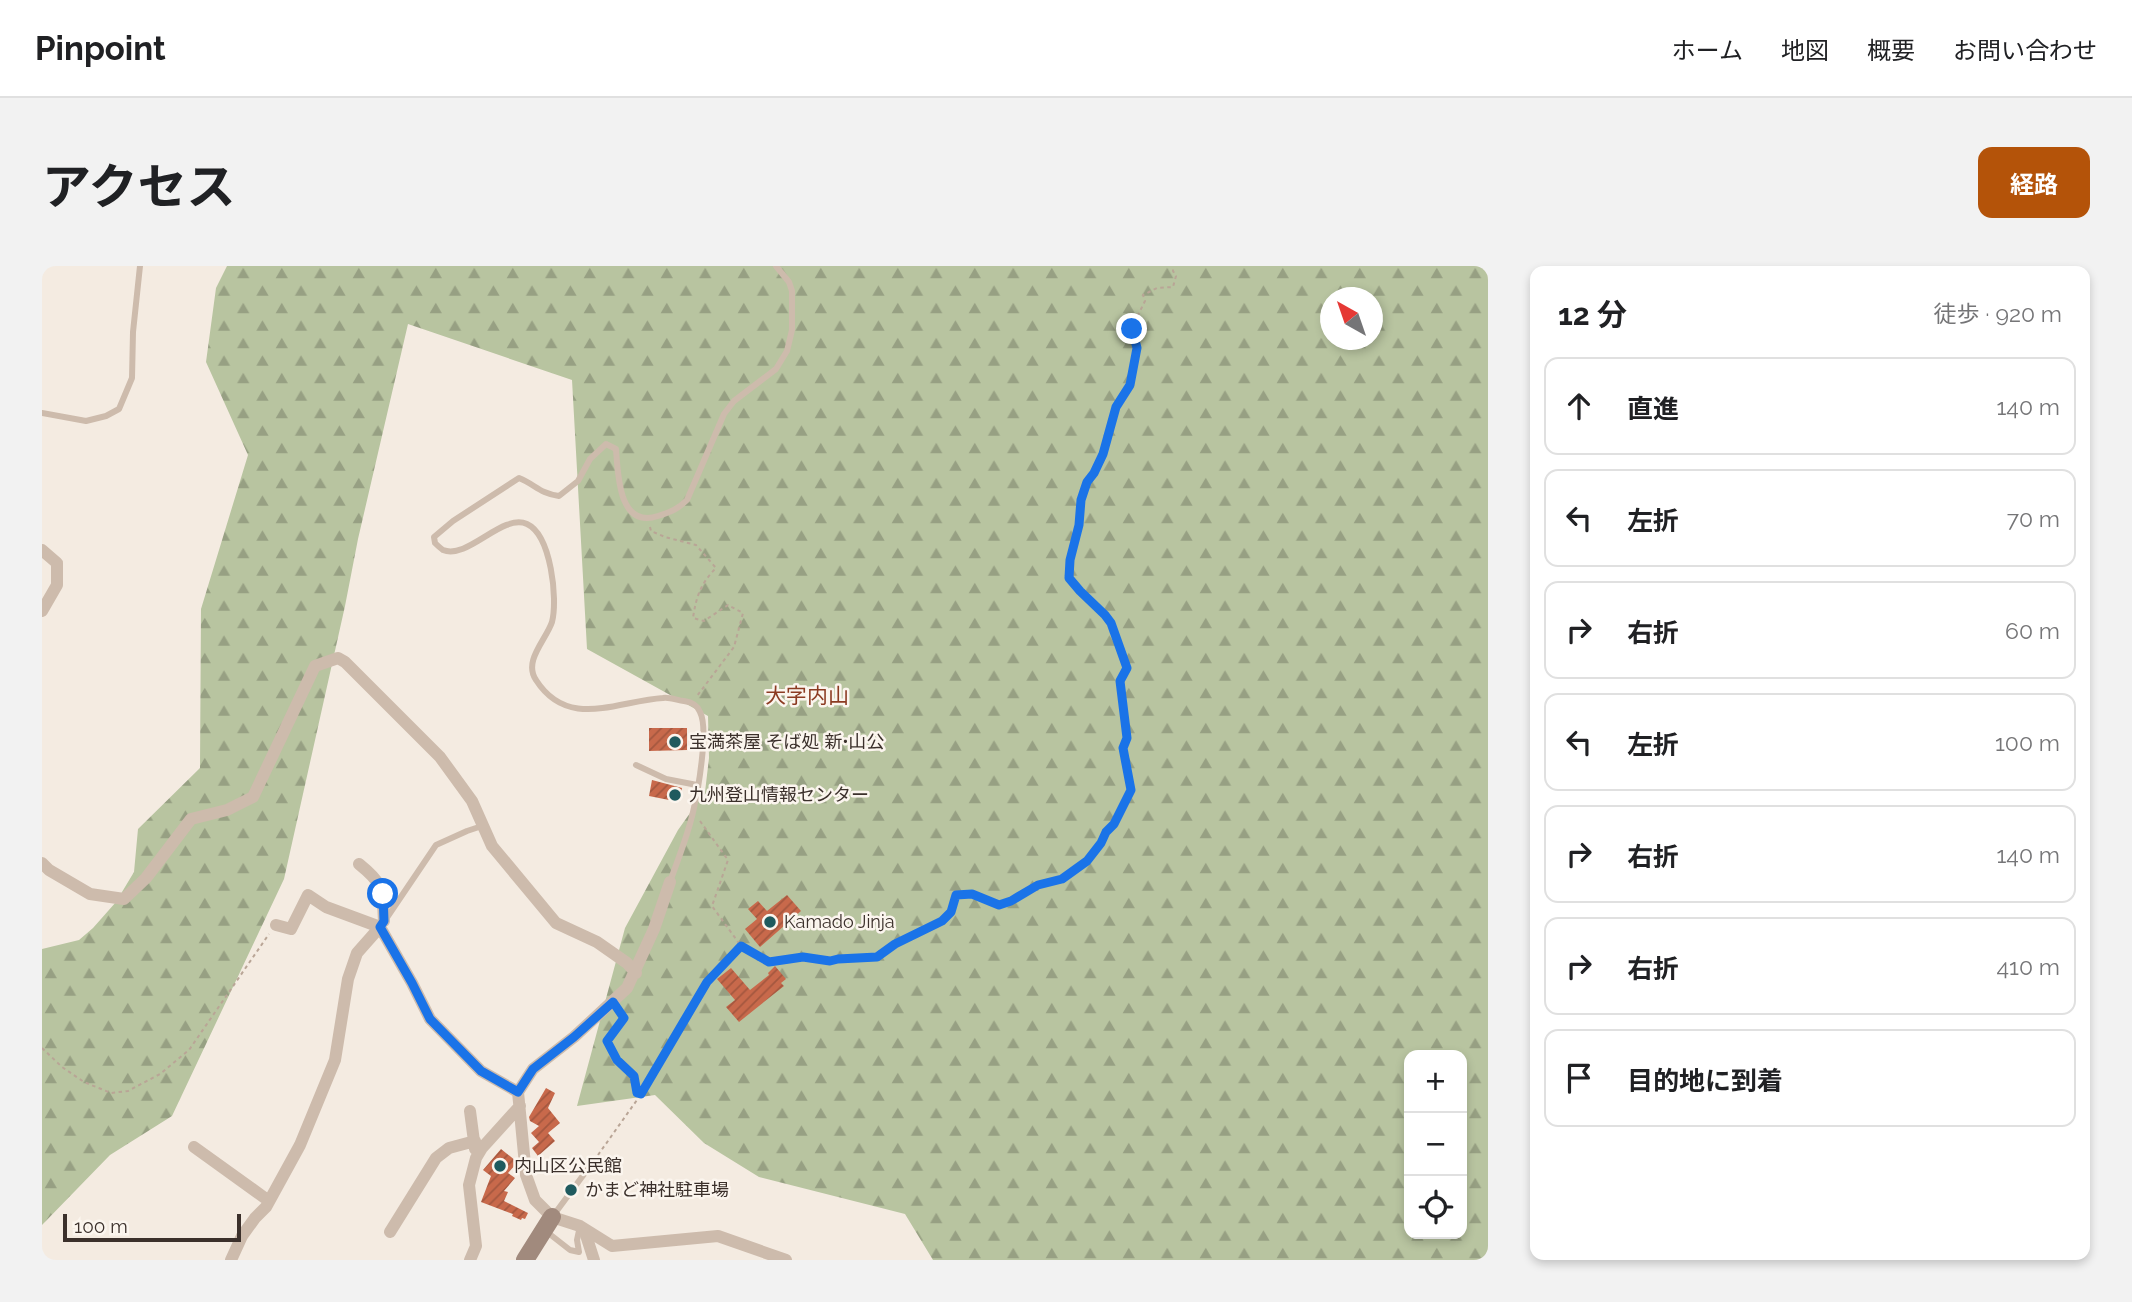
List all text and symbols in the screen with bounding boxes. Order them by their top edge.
text: Pinpoint [35,29,166,68]
text: ホーム [1672,36,1743,65]
text: 地図 [1781,36,1829,65]
text: 概要 [1867,36,1915,65]
text: お問い合わせ [1953,36,2097,65]
button: 経路 [1978,147,2090,218]
text: アクセス [42,158,236,215]
north arrow [1320,287,1383,350]
text: 12 分 [1558,297,1627,332]
text: 徒歩 · 920 m [1933,300,2062,327]
route end [1116,313,1147,344]
icon: ahead [1560,387,1598,425]
text: 140 m [1997,393,2060,420]
text: 直進 [1627,394,1679,424]
icon: left [1560,499,1598,537]
text: 70 m [2007,505,2060,532]
text: 左折 [1627,506,1679,536]
icon: right [1560,611,1598,649]
text: 60 m [2005,617,2060,644]
text: 右折 [1627,618,1679,648]
district label: 大字内山 [765,683,849,708]
icon: left [1560,723,1598,761]
text: 100 m [1995,729,2060,756]
text: 左折 [1627,730,1679,760]
place label: 宝満茶屋 そば処 新•山公 [689,731,885,752]
marker: 宝満茶屋 そば処 新•山公 [667,734,683,750]
place label: 九州登山情報センター [689,784,869,805]
marker: 九州登山情報センター [667,787,683,803]
icon: right [1560,835,1598,873]
text: 140 m [1997,841,2060,868]
text: 右折 [1627,842,1679,872]
route start [367,878,398,909]
place label: Kamado Jinja [784,911,895,932]
marker: Kamado Jinja [762,914,778,930]
icon: right [1560,947,1598,985]
text: 410 m [1997,953,2060,980]
text: 右折 [1627,954,1679,984]
map controls [1404,1050,1467,1239]
button: + [1404,1050,1467,1113]
icon: arrive [1560,1059,1598,1097]
text: 目的地に到着 [1627,1066,1783,1096]
button: − [1404,1113,1467,1176]
place label: 内山区公民館 [514,1155,622,1176]
marker: 内山区公民館 [492,1158,508,1174]
button: locate [1404,1176,1467,1239]
place label: かまど神社駐車場 [585,1179,729,1200]
marker: かまど神社駐車場 [563,1182,579,1198]
scale bar [63,1211,242,1243]
text: 100 m [74,1215,128,1237]

